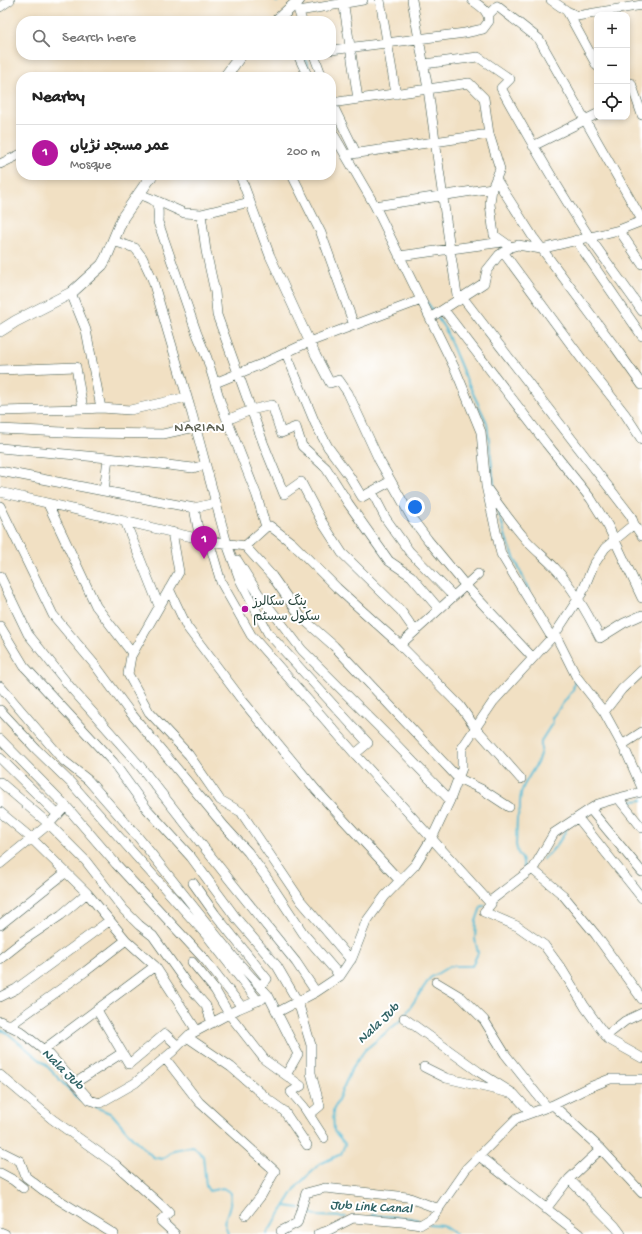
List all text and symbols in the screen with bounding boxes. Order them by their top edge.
map controls [594,12,630,120]
button: + [594,12,630,48]
search box [16,16,336,60]
icon: search [30,27,52,49]
text: Search here [62,29,136,47]
button: − [594,48,630,84]
button: locate [594,84,630,120]
text: Nearby [32,88,85,108]
text: عمر مسجد نڑیاں [70,138,169,156]
text: 1 [42,145,48,160]
text: 200 m [287,145,320,160]
text: Mosque [70,158,111,173]
district label: NARIAN [174,420,226,437]
your location [405,497,425,517]
pin: 1 [191,526,217,559]
place label: ینگ سکالرز سکول سسٹم [252,593,320,626]
marker: ینگ سکالرز سکول سسٹم [240,604,250,614]
water label: Nala Jub [354,999,404,1048]
water label: Nala Jub [37,1046,87,1095]
water label: Jub Link Canal [330,1197,413,1219]

